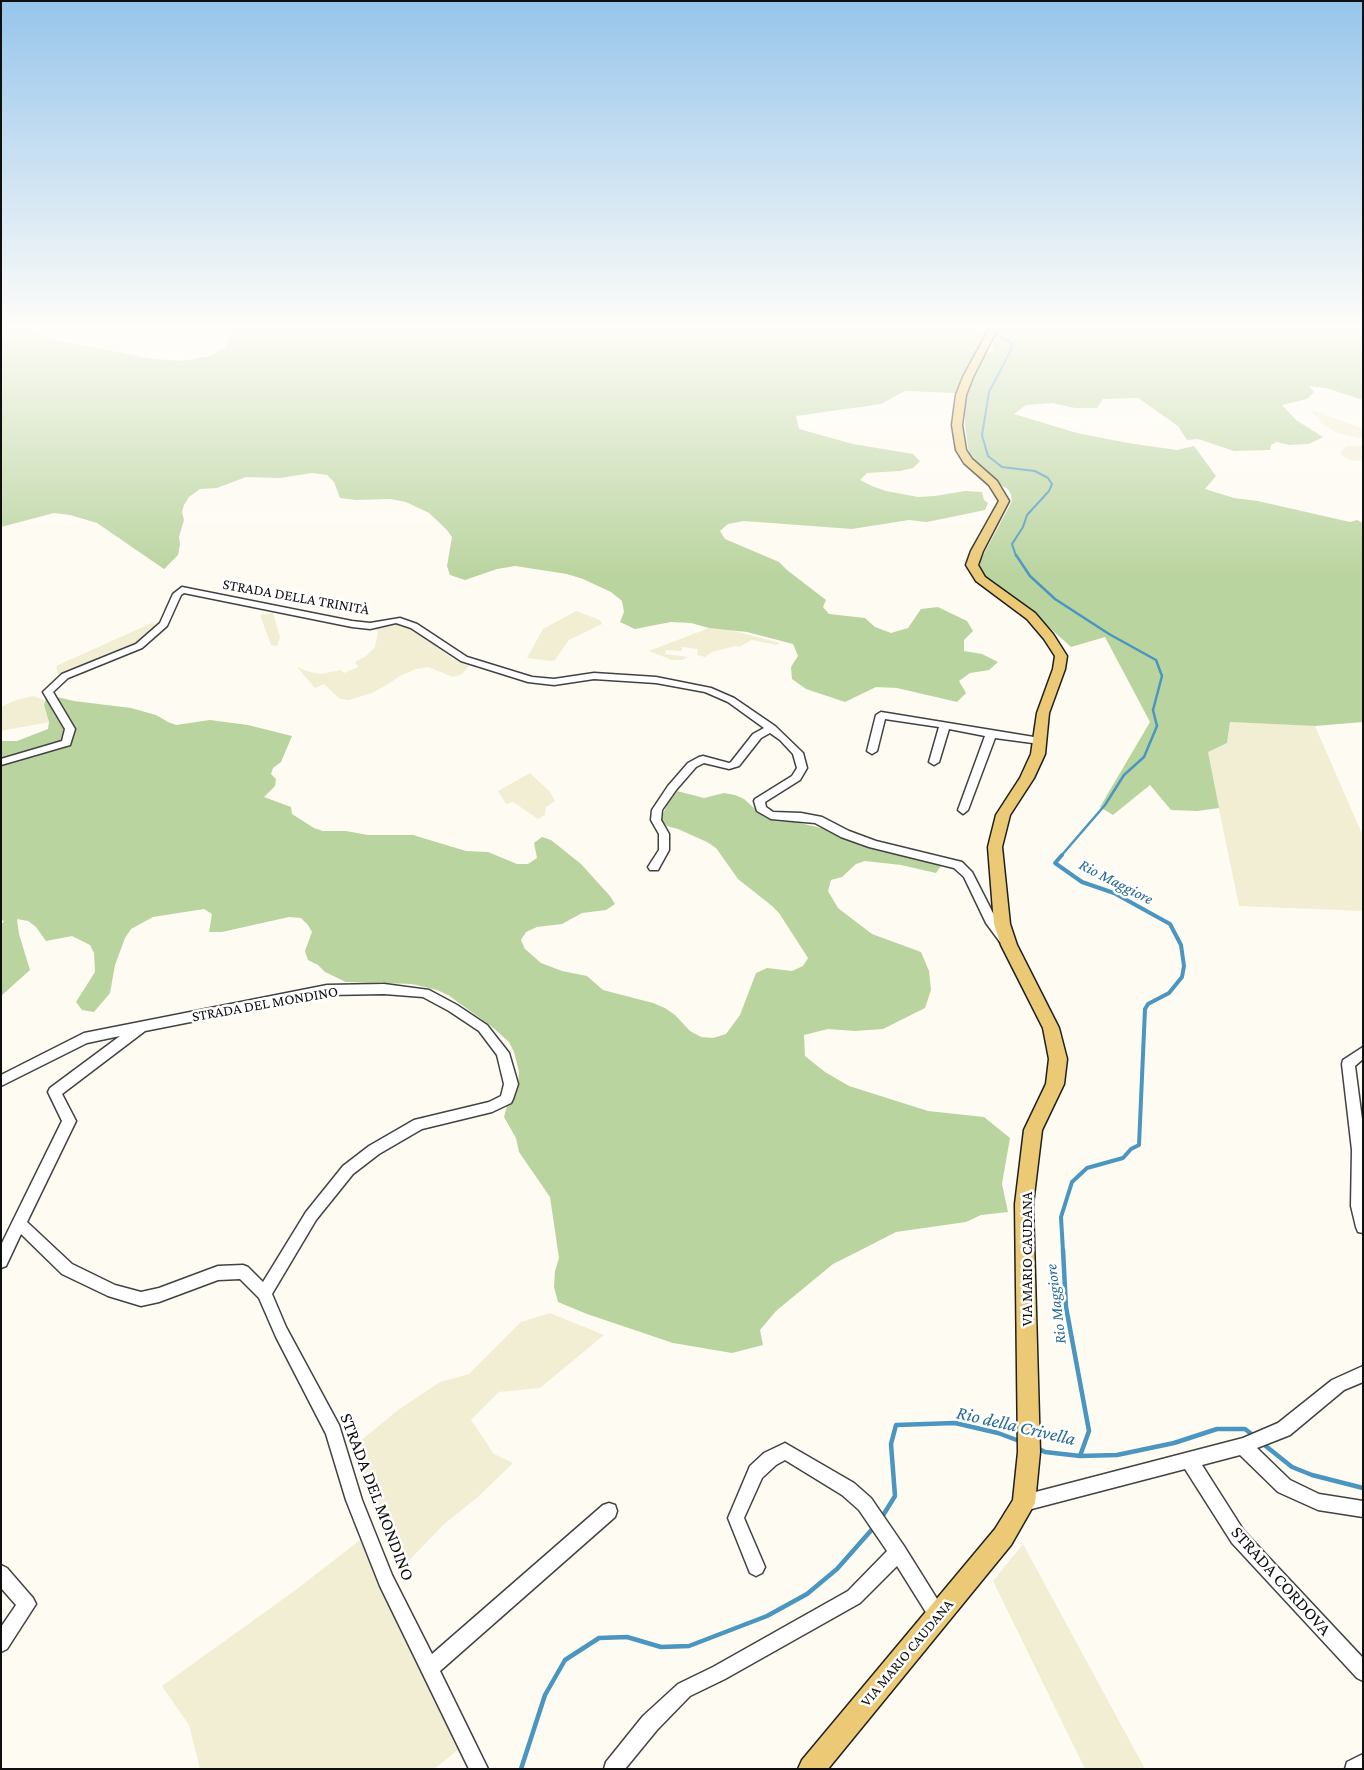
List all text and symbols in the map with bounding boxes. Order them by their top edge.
street label: STRADA DELLA TRINITÀ [221,575,371,619]
water label: Rio Maggiore [1076,855,1156,909]
street label: STRADA DEL MONDINO [191,982,339,1026]
street label: VIA MARIO CAUDANA [1018,1192,1036,1326]
water label: Rio Maggiore [1042,1263,1070,1345]
water label: Rio della Crivella [954,1401,1078,1451]
street label: STRADA DEL MONDINO [335,1410,419,1584]
street label: STRADA CORDOVA [1226,1522,1336,1640]
street label: VIA MARIO CAUDANA [857,1596,957,1710]

